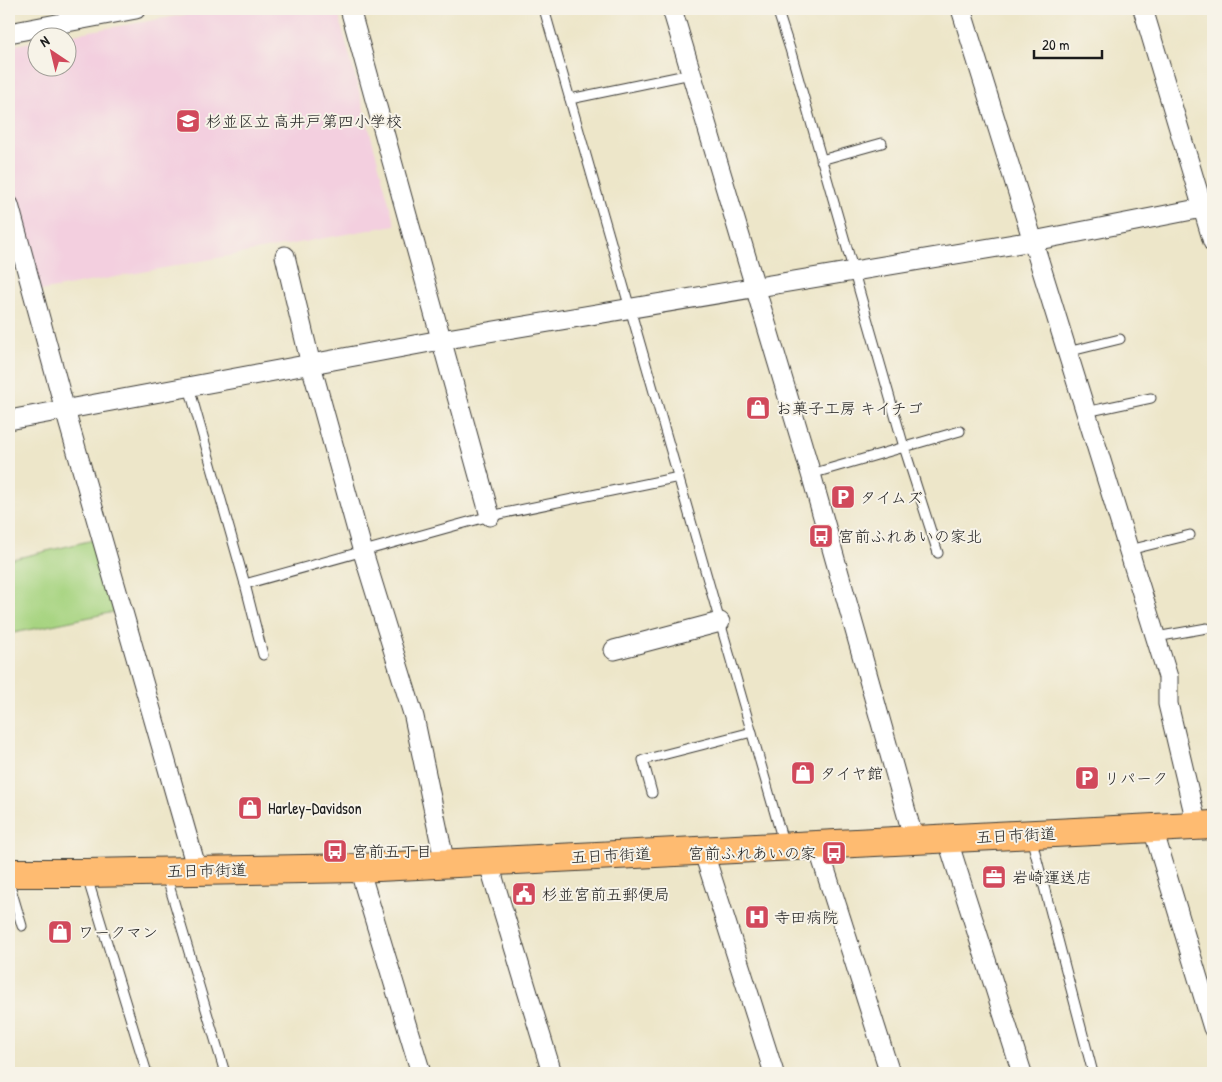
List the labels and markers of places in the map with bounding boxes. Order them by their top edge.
school or university icon: 杉並区立 高井戸第四小学校 [175,108,201,134]
place label: 杉並区立 高井戸第四小学校 [206,110,402,132]
shop icon: お菓子工房 キイチゴ [745,395,771,421]
place label: お菓子工房 キイチゴ [776,397,923,419]
parking icon: タイムズ [830,484,856,510]
place label: タイムズ [860,486,923,508]
bus stop icon: 宮前ふれあいの家北 [808,523,834,549]
place label: 宮前ふれあいの家北 [838,525,982,547]
shop icon: タイヤ館 [790,760,816,786]
place label: タイヤ館 [820,762,883,784]
parking icon: リパーク [1074,765,1100,791]
place label: リパーク [1104,767,1168,789]
shop icon: Harley-Davidson [237,795,263,821]
place label: Harley-Davidson [268,797,362,819]
bus stop icon: 宮前五丁目 [322,838,348,864]
place label: 宮前五丁目 [352,840,432,862]
bus stop icon: 宮前ふれあいの家 [821,840,847,866]
place label: 宮前ふれあいの家 [688,842,816,864]
office icon: 岩崎運送店 [981,864,1007,890]
place label: 岩崎運送店 [1012,866,1092,888]
public building icon: 杉並宮前五郵便局 [511,881,537,907]
place label: 杉並宮前五郵便局 [542,883,670,905]
hospital icon: 寺田病院 [744,904,770,930]
place label: 寺田病院 [774,906,838,928]
shop icon: ワークマン [47,919,73,945]
place label: ワークマン [78,921,158,943]

